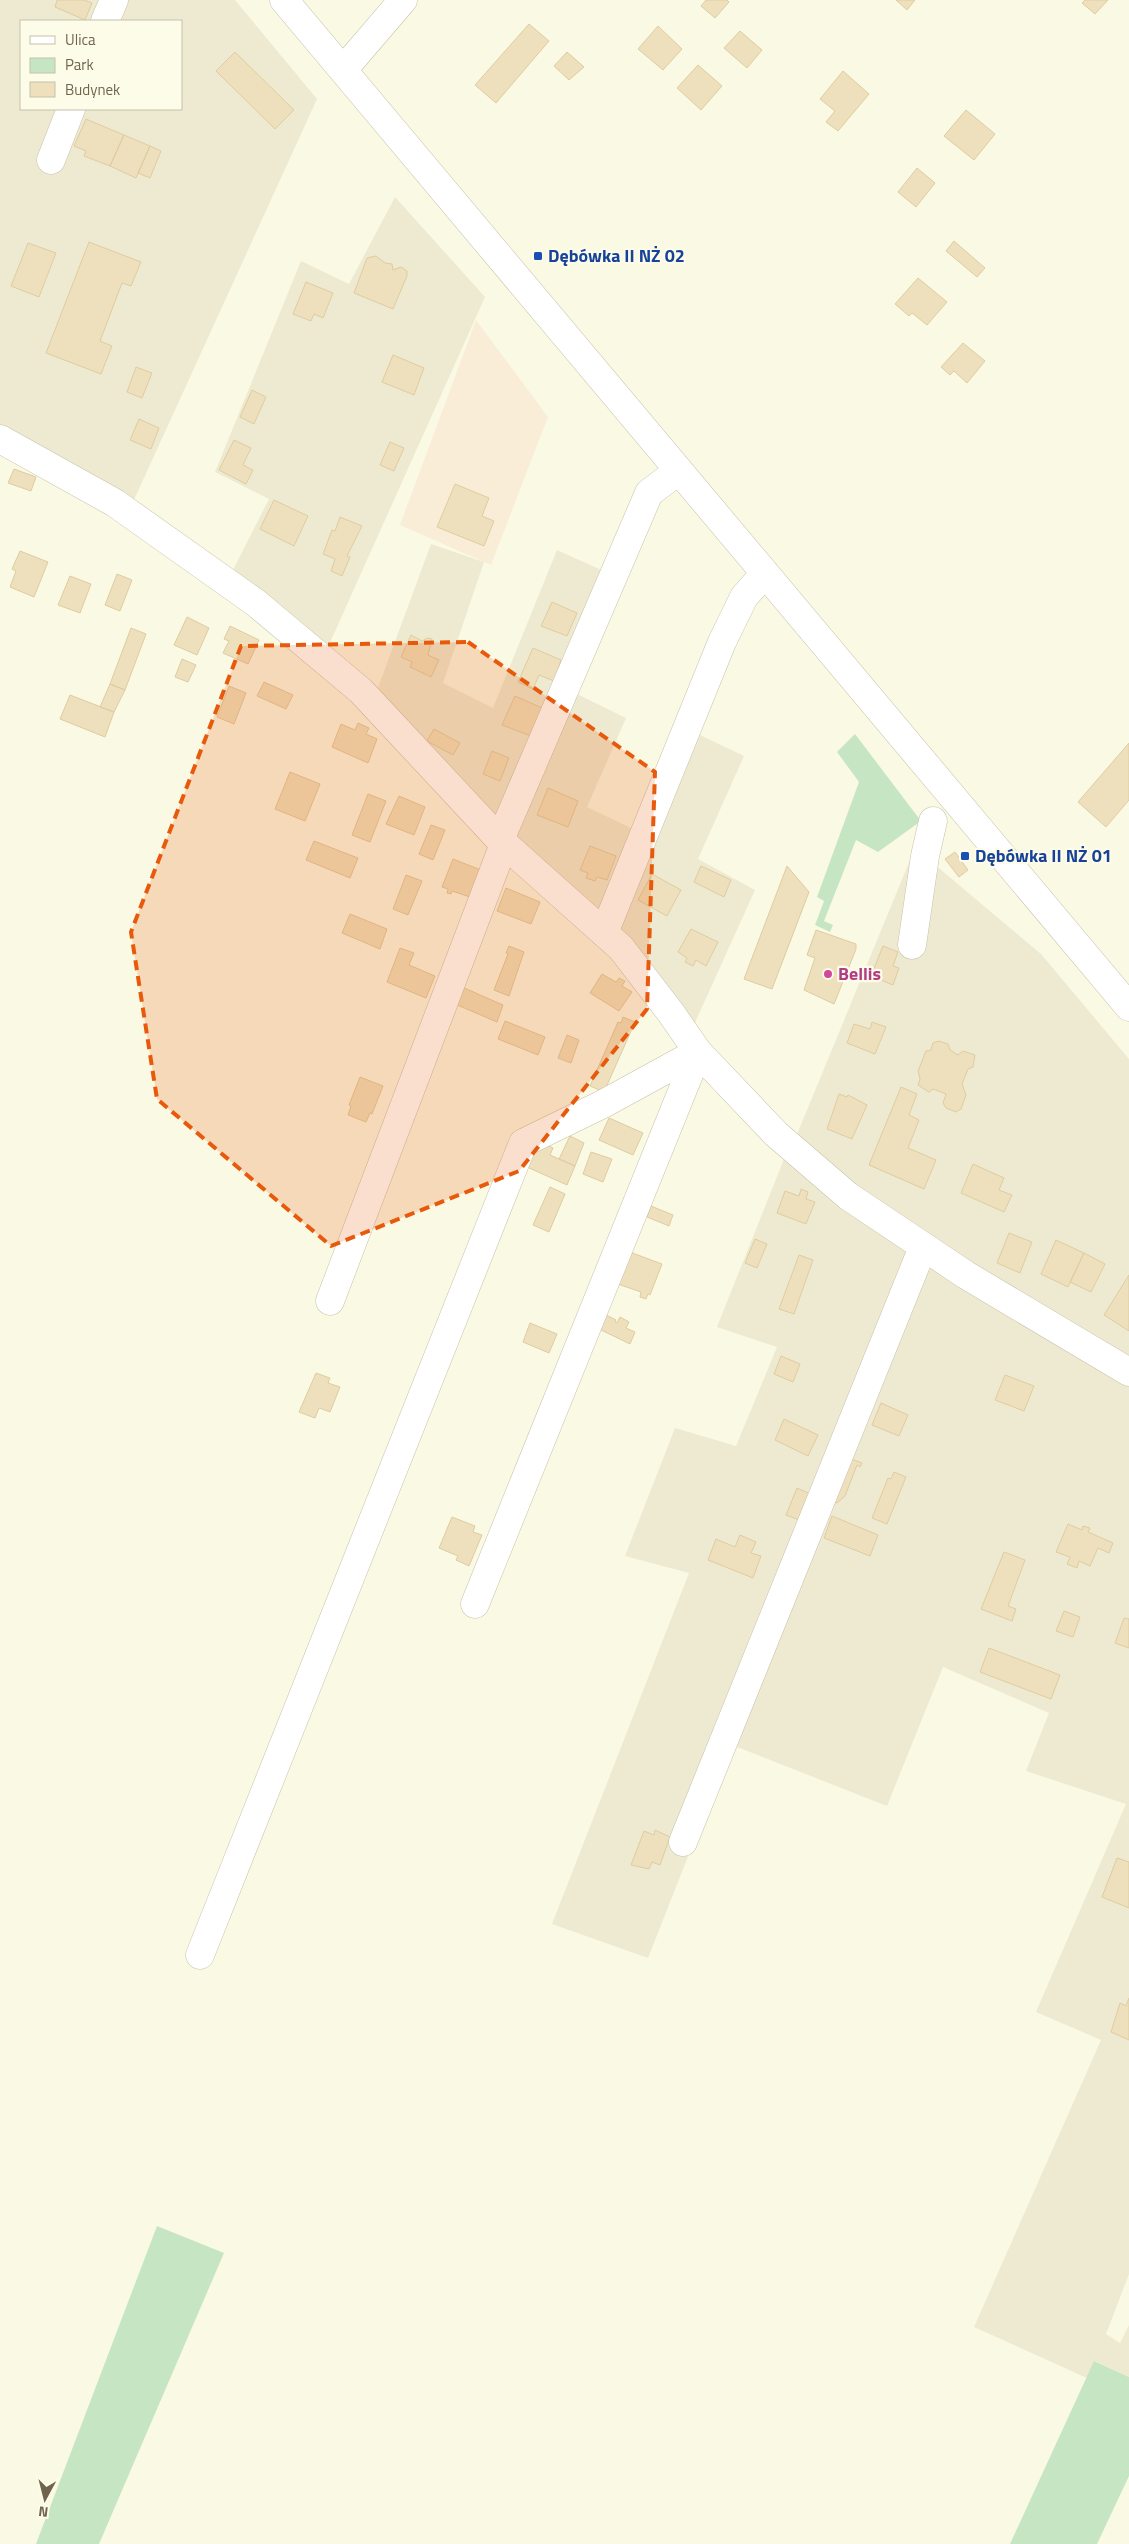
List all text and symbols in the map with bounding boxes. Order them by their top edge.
legend [20,20,182,110]
text: Ulica [65,28,96,51]
text: Park [65,53,94,76]
text: Budynek [65,78,120,101]
place label: Dębówka II NŻ 02 [548,242,685,269]
marker: Dębówka II NŻ 02 [532,250,544,262]
place label: Dębówka II NŻ 01 [975,842,1112,869]
marker: Dębówka II NŻ 01 [959,850,971,862]
place label: Bellis [838,960,881,987]
marker: Bellis [822,968,834,980]
north arrow [20,2474,70,2524]
text: N [37,2501,49,2523]

